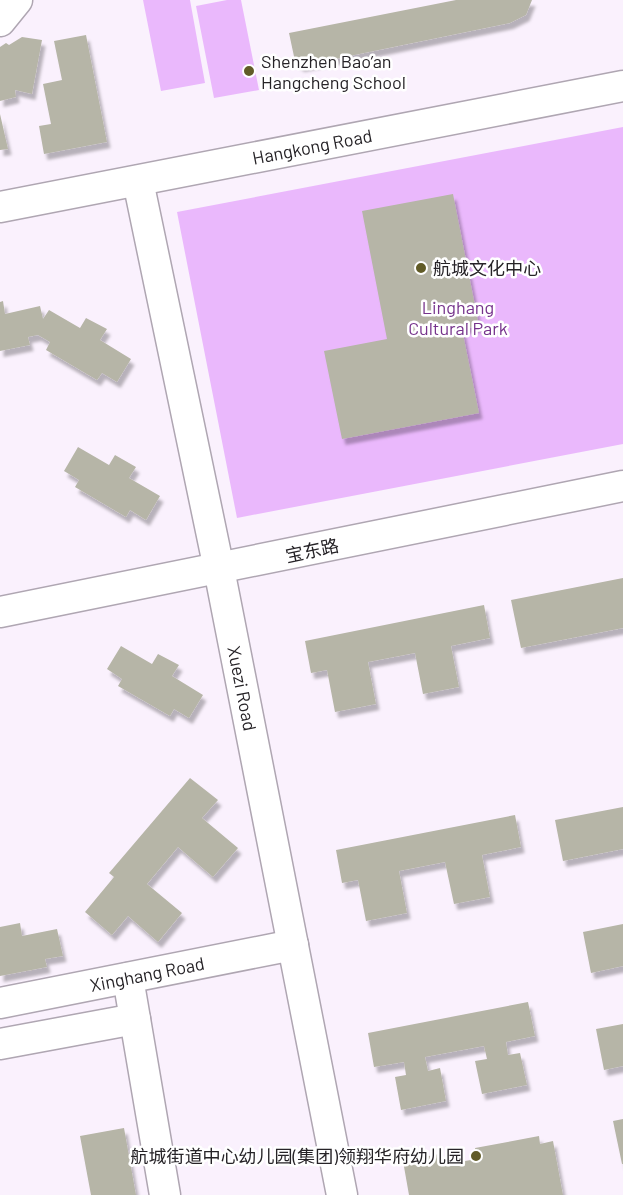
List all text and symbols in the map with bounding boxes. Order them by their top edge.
place label: Shenzhen Bao’an Hangcheng School [261,50,406,93]
marker: Shenzhen Bao’an Hangcheng School [242,64,256,78]
street label: Hangkong Road [250,124,374,169]
place label: 航城文化中心 [433,257,541,279]
marker: 航城文化中心 [414,261,428,275]
park label: Linghang Cultural Park [408,296,508,339]
street label: 宝东路 [283,534,341,566]
street label: Xuezi Road [223,644,262,733]
street label: Xinghang Road [88,952,206,996]
place label: 航城街道中心幼儿园(集团)领翔华府幼儿园 [131,1145,464,1167]
marker: 航城街道中心幼儿园(集团)领翔华府幼儿园 [469,1149,483,1163]

